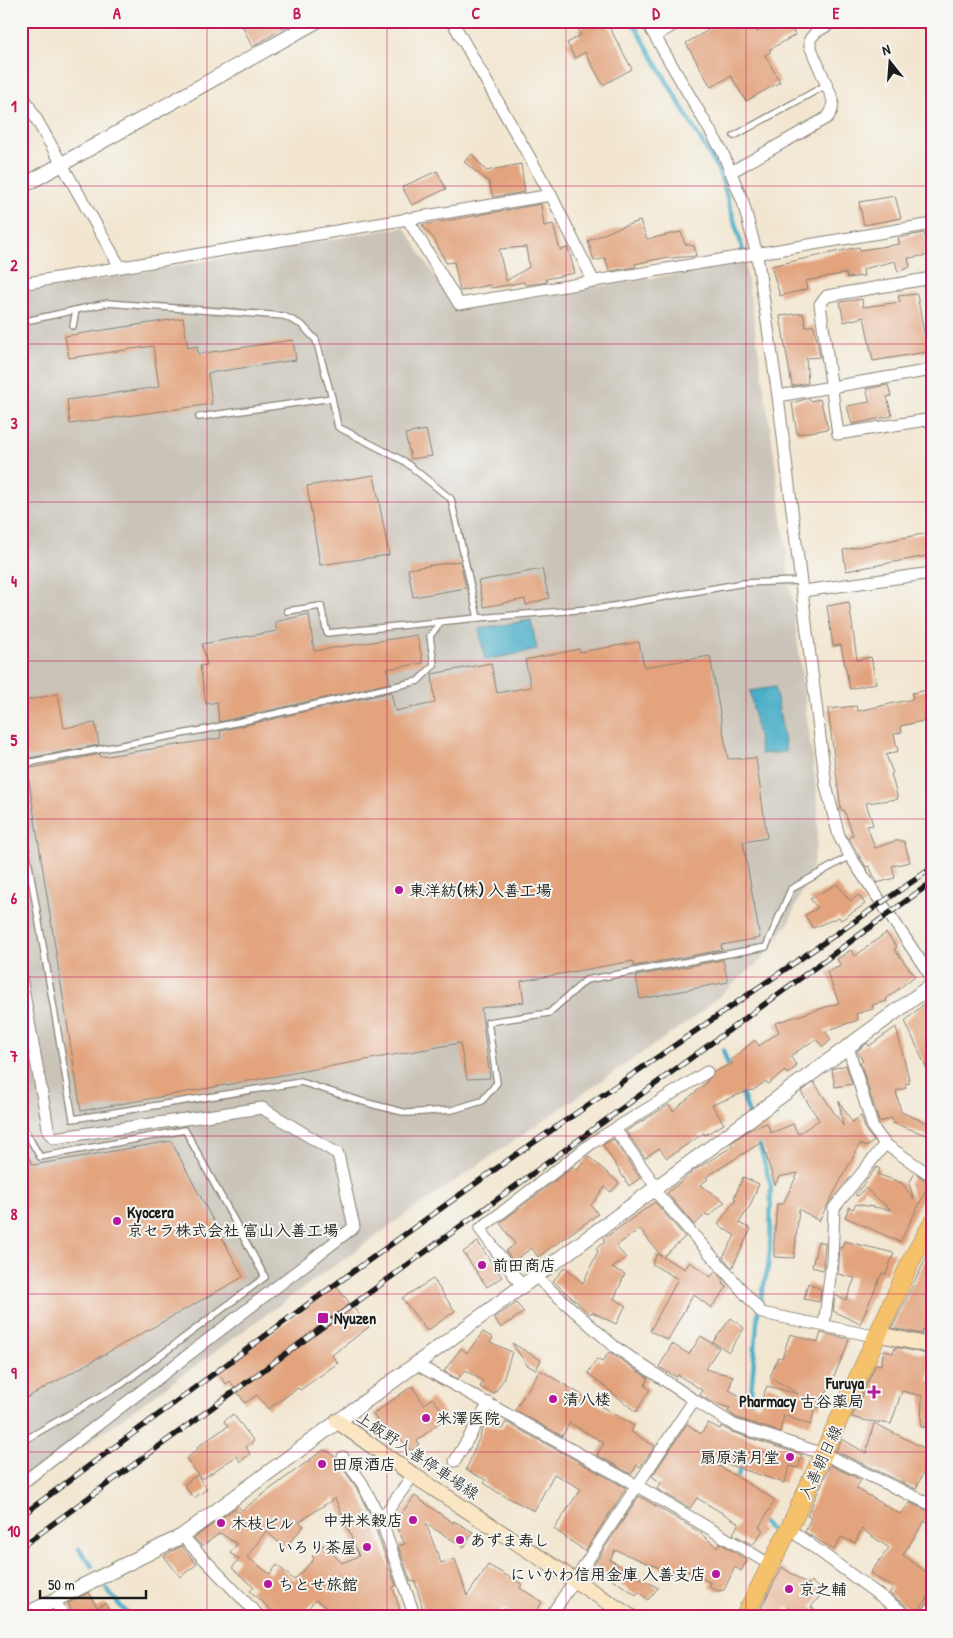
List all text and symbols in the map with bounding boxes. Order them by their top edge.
text: A [113,2,121,24]
text: B [293,2,301,24]
text: C [472,2,481,24]
text: D [652,2,660,24]
text: E [832,2,840,24]
north arrow [866,38,916,88]
text: N [880,39,893,59]
text: 1 [11,95,17,117]
text: 2 [10,254,18,276]
text: 3 [10,412,18,434]
text: 4 [11,570,17,592]
text: 5 [11,729,18,751]
place label: 東洋紡(株) 入善工場 [409,879,552,901]
marker: 東洋紡(株) 入善工場 [393,884,405,896]
text: 6 [11,887,18,909]
text: 7 [9,1045,18,1067]
place label: Kyocera 京セラ株式会社 富山入善工場 [127,1201,339,1241]
text: 8 [11,1203,18,1225]
marker: Kyocera 京セラ株式会社 富山入善工場 [111,1215,123,1227]
place label: 前田商店 [492,1254,556,1276]
marker: 前田商店 [476,1259,488,1271]
place label: Nyuzen [334,1307,376,1330]
marker: Nyuzen [316,1311,330,1325]
text: 9 [11,1362,17,1384]
place label: Furuya Pharmacy 古谷薬局 [739,1372,865,1413]
marker: Furuya Pharmacy 古谷薬局 [868,1386,880,1398]
place label: 清八楼 [563,1388,611,1410]
marker: 清八楼 [547,1393,559,1405]
street label: 上飯野入善停車場線 [352,1406,484,1504]
place label: 米澤医院 [436,1407,500,1429]
marker: 米澤医院 [420,1412,432,1424]
street label: 入善朝日線 [793,1421,847,1503]
place label: 扇原清月堂 [700,1446,780,1468]
marker: 扇原清月堂 [784,1451,796,1463]
place label: 田原酒店 [332,1453,396,1475]
marker: 田原酒店 [316,1458,328,1470]
place label: 中井米穀店 [323,1509,403,1531]
place label: 木枝ビル [231,1512,295,1534]
marker: 中井米穀店 [407,1514,419,1526]
marker: 木枝ビル [215,1517,227,1529]
text: 10 [8,1520,20,1542]
place label: あずま寿し [470,1529,550,1551]
marker: あずま寿し [454,1534,466,1546]
place label: いろり茶屋 [277,1536,357,1558]
marker: いろり茶屋 [361,1541,373,1553]
place label: にいかわ信用金庫 入善支店 [510,1563,706,1585]
scale bar [40,1568,146,1600]
marker: にいかわ信用金庫 入善支店 [710,1568,722,1580]
place label: ちとせ旅館 [278,1573,358,1595]
text: 50 m [48,1574,75,1595]
marker: ちとせ旅館 [262,1578,274,1590]
place label: 京之輔 [799,1578,847,1600]
marker: 京之輔 [783,1583,795,1595]

